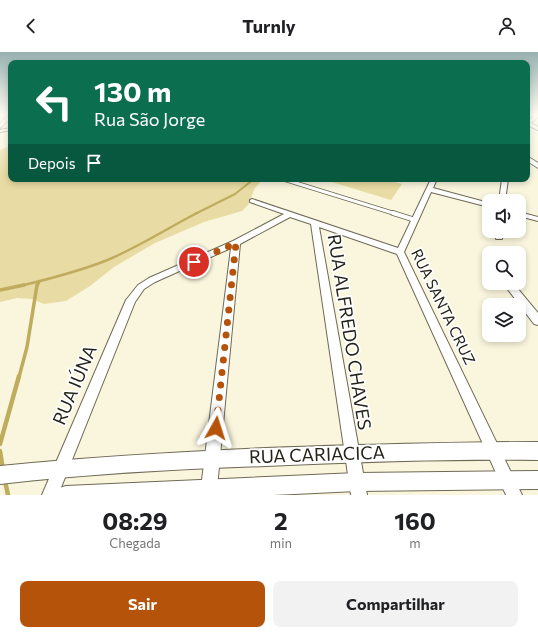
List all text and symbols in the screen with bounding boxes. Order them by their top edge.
icon: back [20,15,42,37]
text: Turnly [242,15,296,37]
icon: person [496,15,518,37]
text: 130 m [94,74,171,108]
icon: left [28,76,80,128]
text: Rua São Jorge [94,108,205,130]
icon: arrive [83,152,105,174]
text: Depois [28,154,75,172]
map controls [482,194,526,342]
button: sound [482,194,526,238]
street label: RUA ALFREDO CHAVES [324,232,376,431]
pin [177,245,211,279]
street label: RUA SANTA CRUZ [408,246,480,367]
button: search [482,246,526,290]
icon: arrive [183,251,205,273]
button: layers [482,298,526,342]
street label: RUA IÚNA [47,341,101,428]
position arrow [195,407,237,449]
street label: RUA CARIACICA [249,441,385,467]
text: 08:29 [102,506,168,535]
text: 2 [274,506,288,535]
text: 160 [394,506,436,535]
text: Chegada [109,535,161,551]
text: min [270,535,292,551]
text: m [409,535,421,551]
button: Sair [20,581,265,627]
button: Compartilhar [273,581,518,627]

